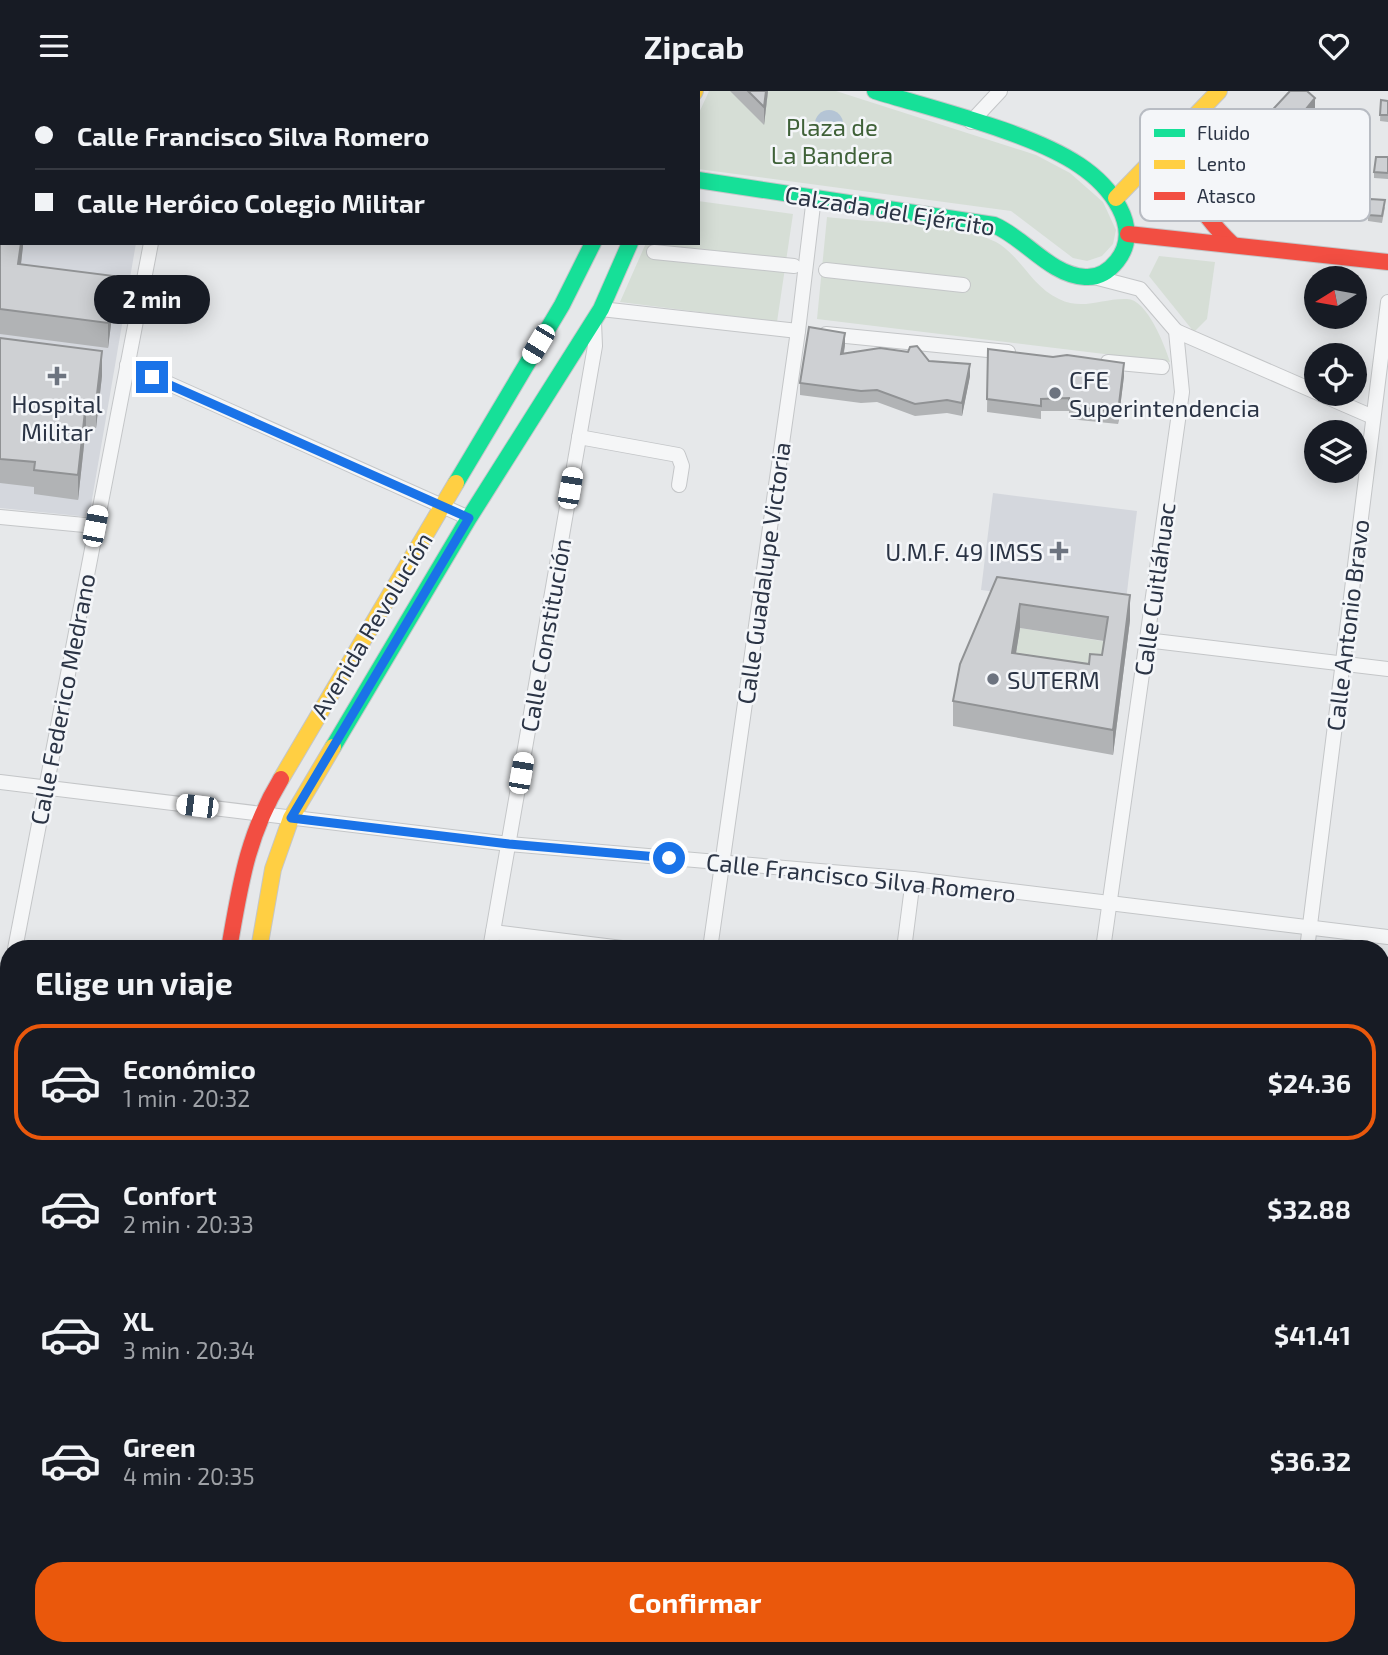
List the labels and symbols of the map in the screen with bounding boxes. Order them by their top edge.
legend [1140,109,1370,221]
park label: Plaza de La Bandera [771,112,893,169]
text: Fluido [1197,121,1250,144]
text: Lento [1197,152,1246,175]
street label: Calzada del Ejército [783,179,997,241]
text: Atasco [1197,184,1256,207]
north arrow [1304,266,1367,329]
callout: 2 min [94,275,210,324]
car [519,321,558,367]
route end [136,361,168,393]
place label: CFE Superintendencia [1069,365,1260,422]
marker: Hospital Militar [47,366,67,386]
marker: CFE Superintendencia [1047,385,1063,401]
place label: Hospital Militar [11,389,103,446]
street label: Calle Guadalupe Victoria [730,440,796,706]
car [557,465,584,511]
street label: Calle Cuitláhuac [1127,501,1181,677]
car [81,503,110,549]
street label: Calle Antonio Bravo [1320,517,1374,733]
street label: Avenida Revolución [304,527,438,723]
street label: Calle Constitución [514,536,576,734]
place label: U.M.F. 49 IMSS [885,537,1043,566]
marker: U.M.F. 49 IMSS [1049,541,1069,561]
street label: Calle Federico Medrano [23,571,101,827]
place label: SUTERM [1007,665,1100,694]
marker: SUTERM [985,671,1001,687]
car [508,750,535,796]
car [175,793,220,819]
route start [653,842,685,874]
street label: Calle Francisco Silva Romero [705,846,1017,908]

